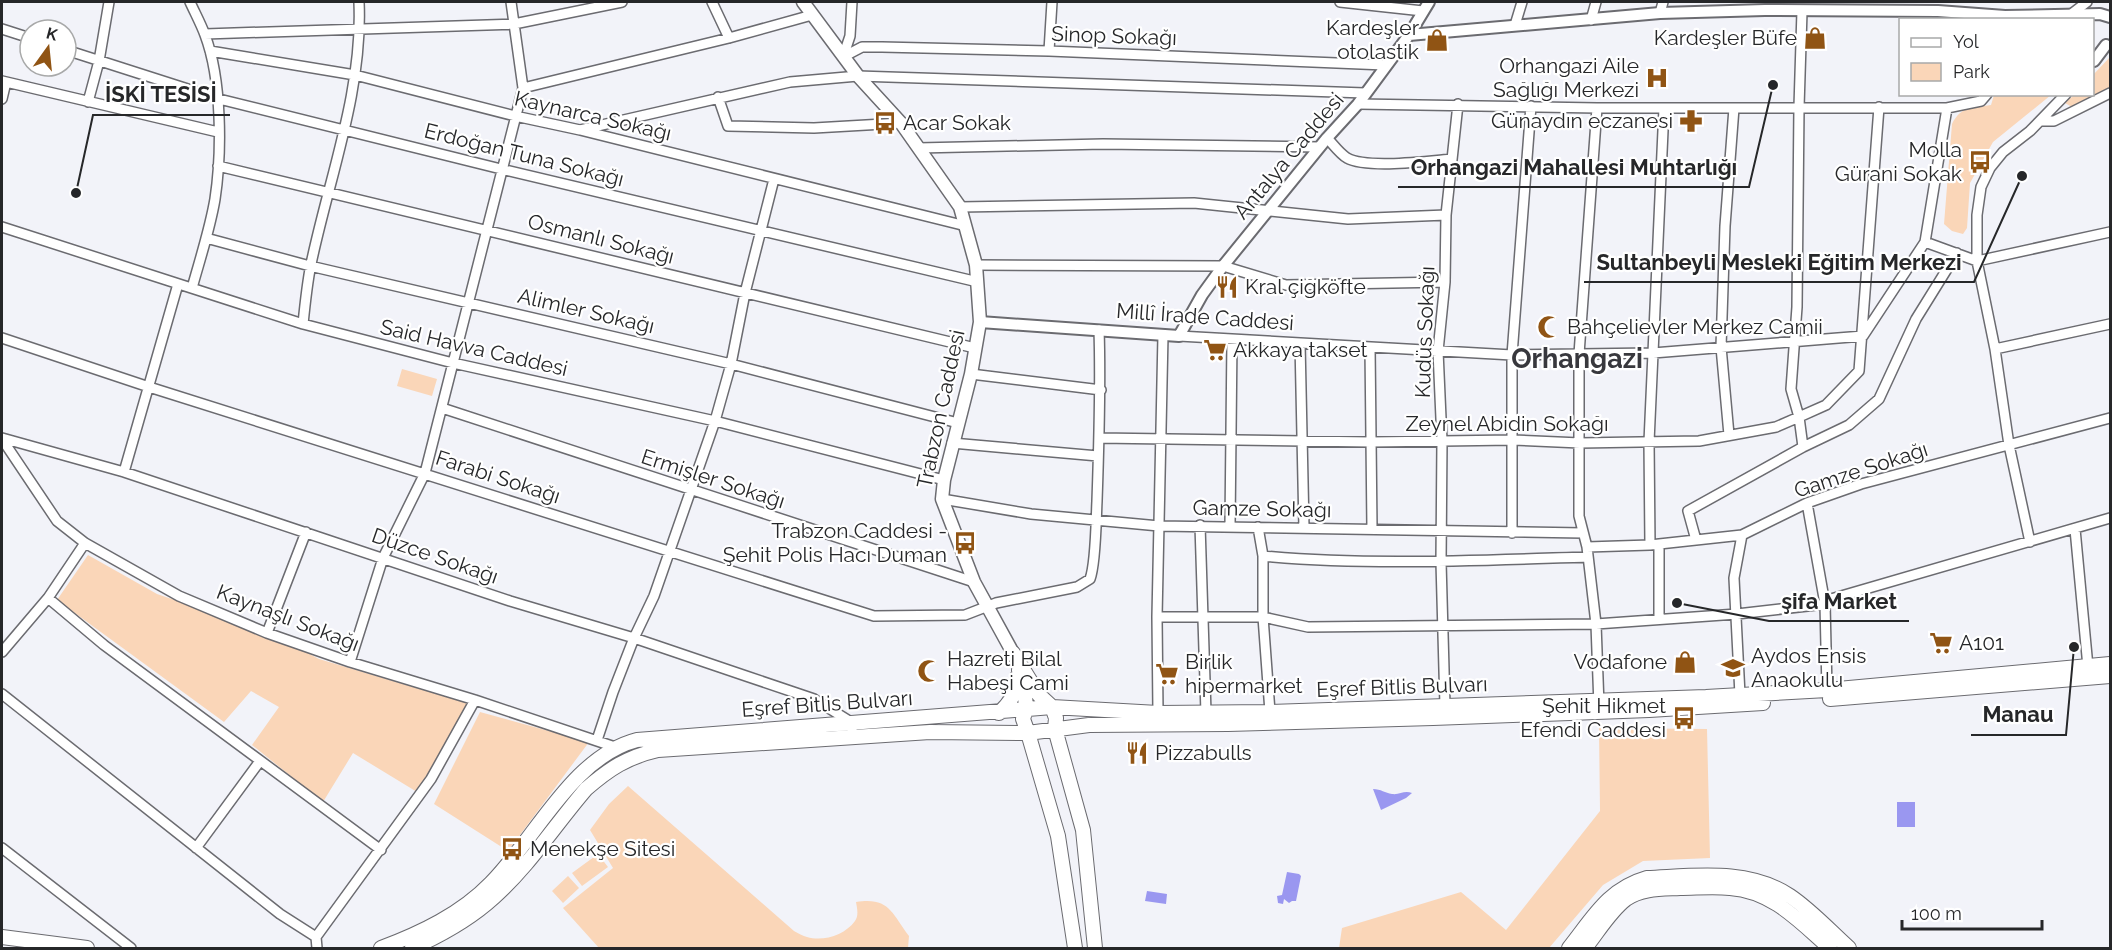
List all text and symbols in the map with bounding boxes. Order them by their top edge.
place label: Kardeşler otolastik [1326,15,1420,64]
north arrow [18,18,78,78]
legend [1899,18,2094,96]
street label: Sinop Sokağı [1051,21,1177,50]
text: K [44,23,60,45]
place label: Kardeşler Büfe [1654,25,1797,50]
shop icon: Kardeşler Büfe [1802,25,1828,51]
shop icon: Kardeşler otolastik [1424,27,1450,53]
text: Yol [1953,31,1979,52]
place label: Orhangazi Aile Sağlığı Merkezi [1493,53,1639,102]
text: Park [1953,61,1990,82]
hospital icon: Orhangazi Aile Sağlığı Merkezi [1644,65,1670,91]
callout: İSKİ TESİSİ [93,75,230,115]
text: İSKİ TESİSİ [105,81,217,107]
street label: Kaynarca Sokağı [512,85,674,146]
street label: Antalya Caddesi [1229,87,1349,224]
place label: Günaydın eczanesi [1491,108,1673,133]
pharmacy icon: Günaydın eczanesi [1678,108,1704,134]
bus stop icon: Acar Sokak [872,110,898,136]
place label: Acar Sokak [903,110,1011,135]
street label: Erdoğan Tuna Sokağı [422,118,626,191]
place label: Molla Gürani Sokak [1835,137,1962,186]
callout: Orhangazi Mahallesi Muhtarlığı [1398,147,1749,187]
bus stop icon: Molla Gürani Sokak [1967,149,1993,175]
text: Orhangazi Mahallesi Muhtarlığı [1411,154,1737,180]
street label: Osmanlı Sokağı [525,208,677,269]
callout: Sultanbeyli Mesleki Eğitim Merkezi [1584,242,1974,282]
text: Sultanbeyli Mesleki Eğitim Merkezi [1596,249,1962,275]
street label: Kudüs Sokağı [1410,266,1439,398]
restaurant icon: Kral çiğköfte [1214,274,1240,300]
place label: Kral çiğköfte [1245,274,1366,299]
street label: Alimler Sokağı [515,283,657,338]
street label: Millî İrade Caddesi [1115,298,1295,335]
street label: Said Havva Caddesi [378,314,570,381]
mosque icon: Bahçelievler Merkez Camii [1536,314,1562,340]
place label: Bahçelievler Merkez Camii [1567,314,1823,339]
street label: Trabzon Caddesi [911,327,970,491]
supermarket icon: Akkaya takset [1202,337,1228,363]
place label: Akkaya takset [1233,337,1367,362]
district label: Orhangazi [1511,343,1643,374]
street label: Zeynel Abidin Sokağı [1406,411,1608,436]
street label: Gamze Sokağı [1791,436,1931,503]
street label: Ermişler Sokağı [638,444,788,514]
street label: Farabi Sokağı [433,445,564,508]
street label: Gamze Sokağı [1192,495,1332,522]
place label: Trabzon Caddesi - Şehit Polis Hacı Duman [723,518,947,567]
street label: Düzce Sokağı [369,522,502,589]
bus stop icon: Trabzon Caddesi - Şehit Polis Hacı Duman [952,530,978,556]
street label: Kaynaşlı Sokağı [213,579,363,656]
callout: şifa Market [1769,581,1909,621]
text: şifa Market [1781,588,1897,614]
supermarket icon: A101 [1928,630,1954,656]
place label: A101 [1959,630,2004,655]
place label: Aydos Ensis Anaokulu [1751,643,1866,692]
place label: Hazreti Bilal Habeşi Cami [947,646,1069,695]
place label: Birlik hipermarket [1185,649,1302,698]
place label: Vodafone [1574,649,1667,674]
shop icon: Vodafone [1672,649,1698,675]
school or university icon: Aydos Ensis Anaokulu [1720,655,1746,681]
mosque icon: Hazreti Bilal Habeşi Cami [916,658,942,684]
supermarket icon: Birlik hipermarket [1154,661,1180,687]
street label: Eşref Bitlis Bulvarı [1316,671,1488,702]
street label: Eşref Bitlis Bulvarı [741,685,913,722]
place label: Şehit Hikmet Efendi Caddesi [1520,693,1666,742]
callout: Manau [1971,695,2066,735]
text: Manau [1982,701,2054,727]
bus stop icon: Şehit Hikmet Efendi Caddesi [1671,705,1697,731]
restaurant icon: Pizzabulls [1124,740,1150,766]
place label: Pizzabulls [1155,740,1252,765]
bus stop icon: Menekşe Sitesi [499,836,525,862]
place label: Menekşe Sitesi [530,836,675,861]
scale bar [1902,893,2042,931]
text: 100 m [1911,903,1962,924]

